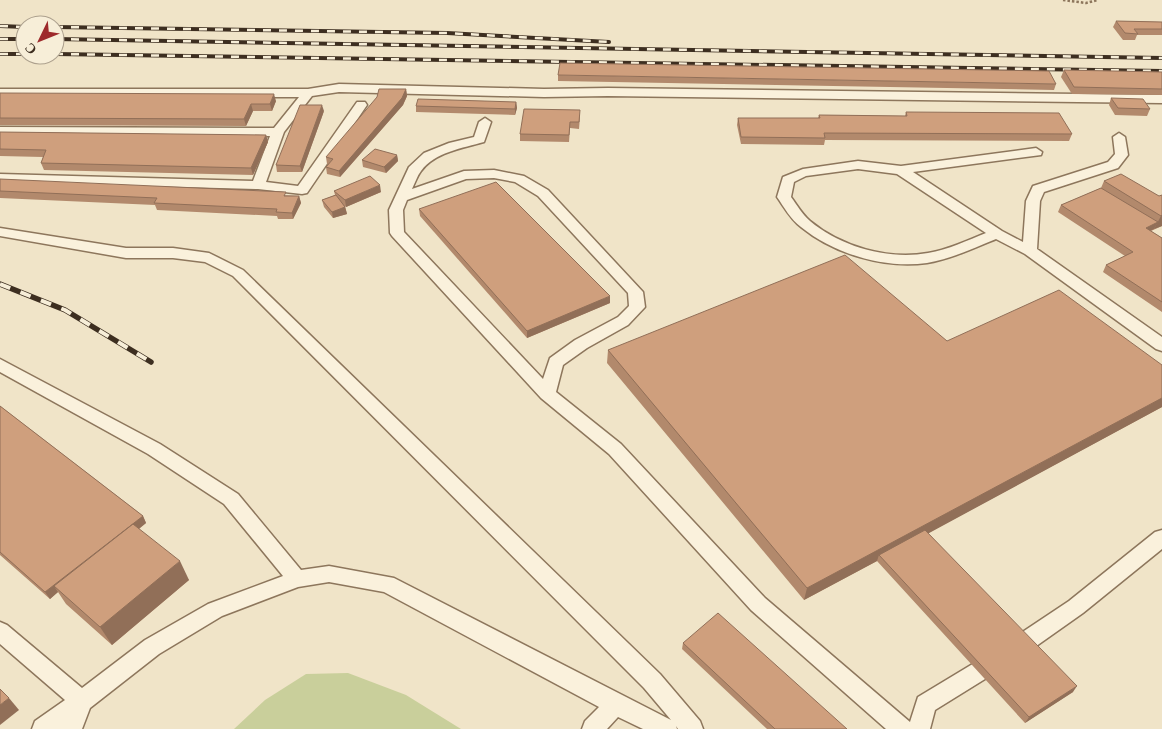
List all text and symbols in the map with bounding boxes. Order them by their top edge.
north arrow [15,15,65,65]
text: С [21,40,40,58]

